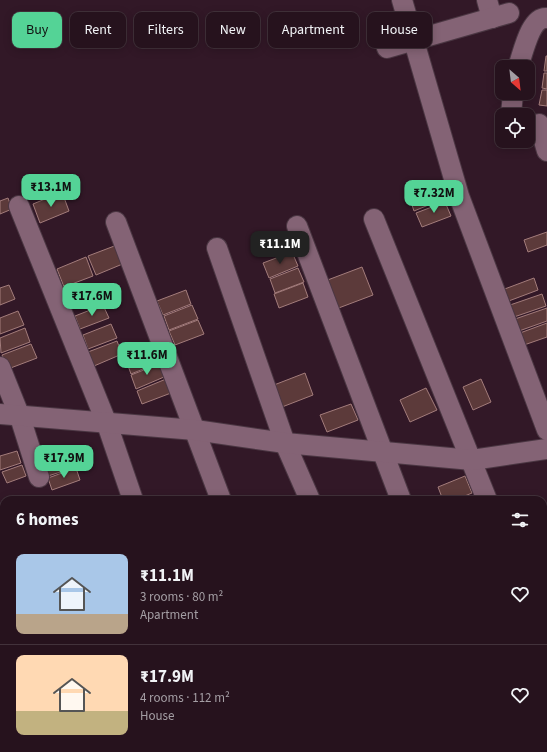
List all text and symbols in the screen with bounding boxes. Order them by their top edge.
chip: Buy [12,12,62,48]
chip: Rent [70,12,126,48]
chip: Filters [134,12,198,48]
chip: New [206,12,260,48]
chip: Apartment [268,12,359,48]
chip: House [367,12,432,48]
north arrow [495,60,535,100]
map controls [495,60,535,148]
button: locate [495,108,535,148]
pin: ₹13.1M [18,174,84,208]
text: ₹13.1M [30,178,72,196]
pin: ₹7.32M [401,180,467,214]
text: ₹7.32M [413,184,455,202]
pin: ₹11.1M [247,231,313,265]
text: ₹11.1M [259,235,301,253]
pin: ₹17.6M [59,283,125,317]
text: ₹17.6M [71,287,113,305]
pin: ₹11.6M [114,342,180,376]
text: ₹11.6M [126,346,168,364]
pin: ₹17.9M [31,445,97,479]
text: ₹17.9M [43,449,85,467]
text: 6 homes [16,508,78,532]
icon: filters [509,509,531,531]
text: ₹11.1M [140,564,194,588]
icon: home [48,570,96,618]
icon: heart [509,583,531,605]
text: 3 rooms · 80 m² [140,588,223,606]
text: Apartment [140,606,198,624]
text: ₹17.9M [140,665,194,689]
icon: home [48,671,96,719]
icon: heart [509,684,531,706]
text: 4 rooms · 112 m² [140,689,230,707]
text: House [140,707,175,725]

